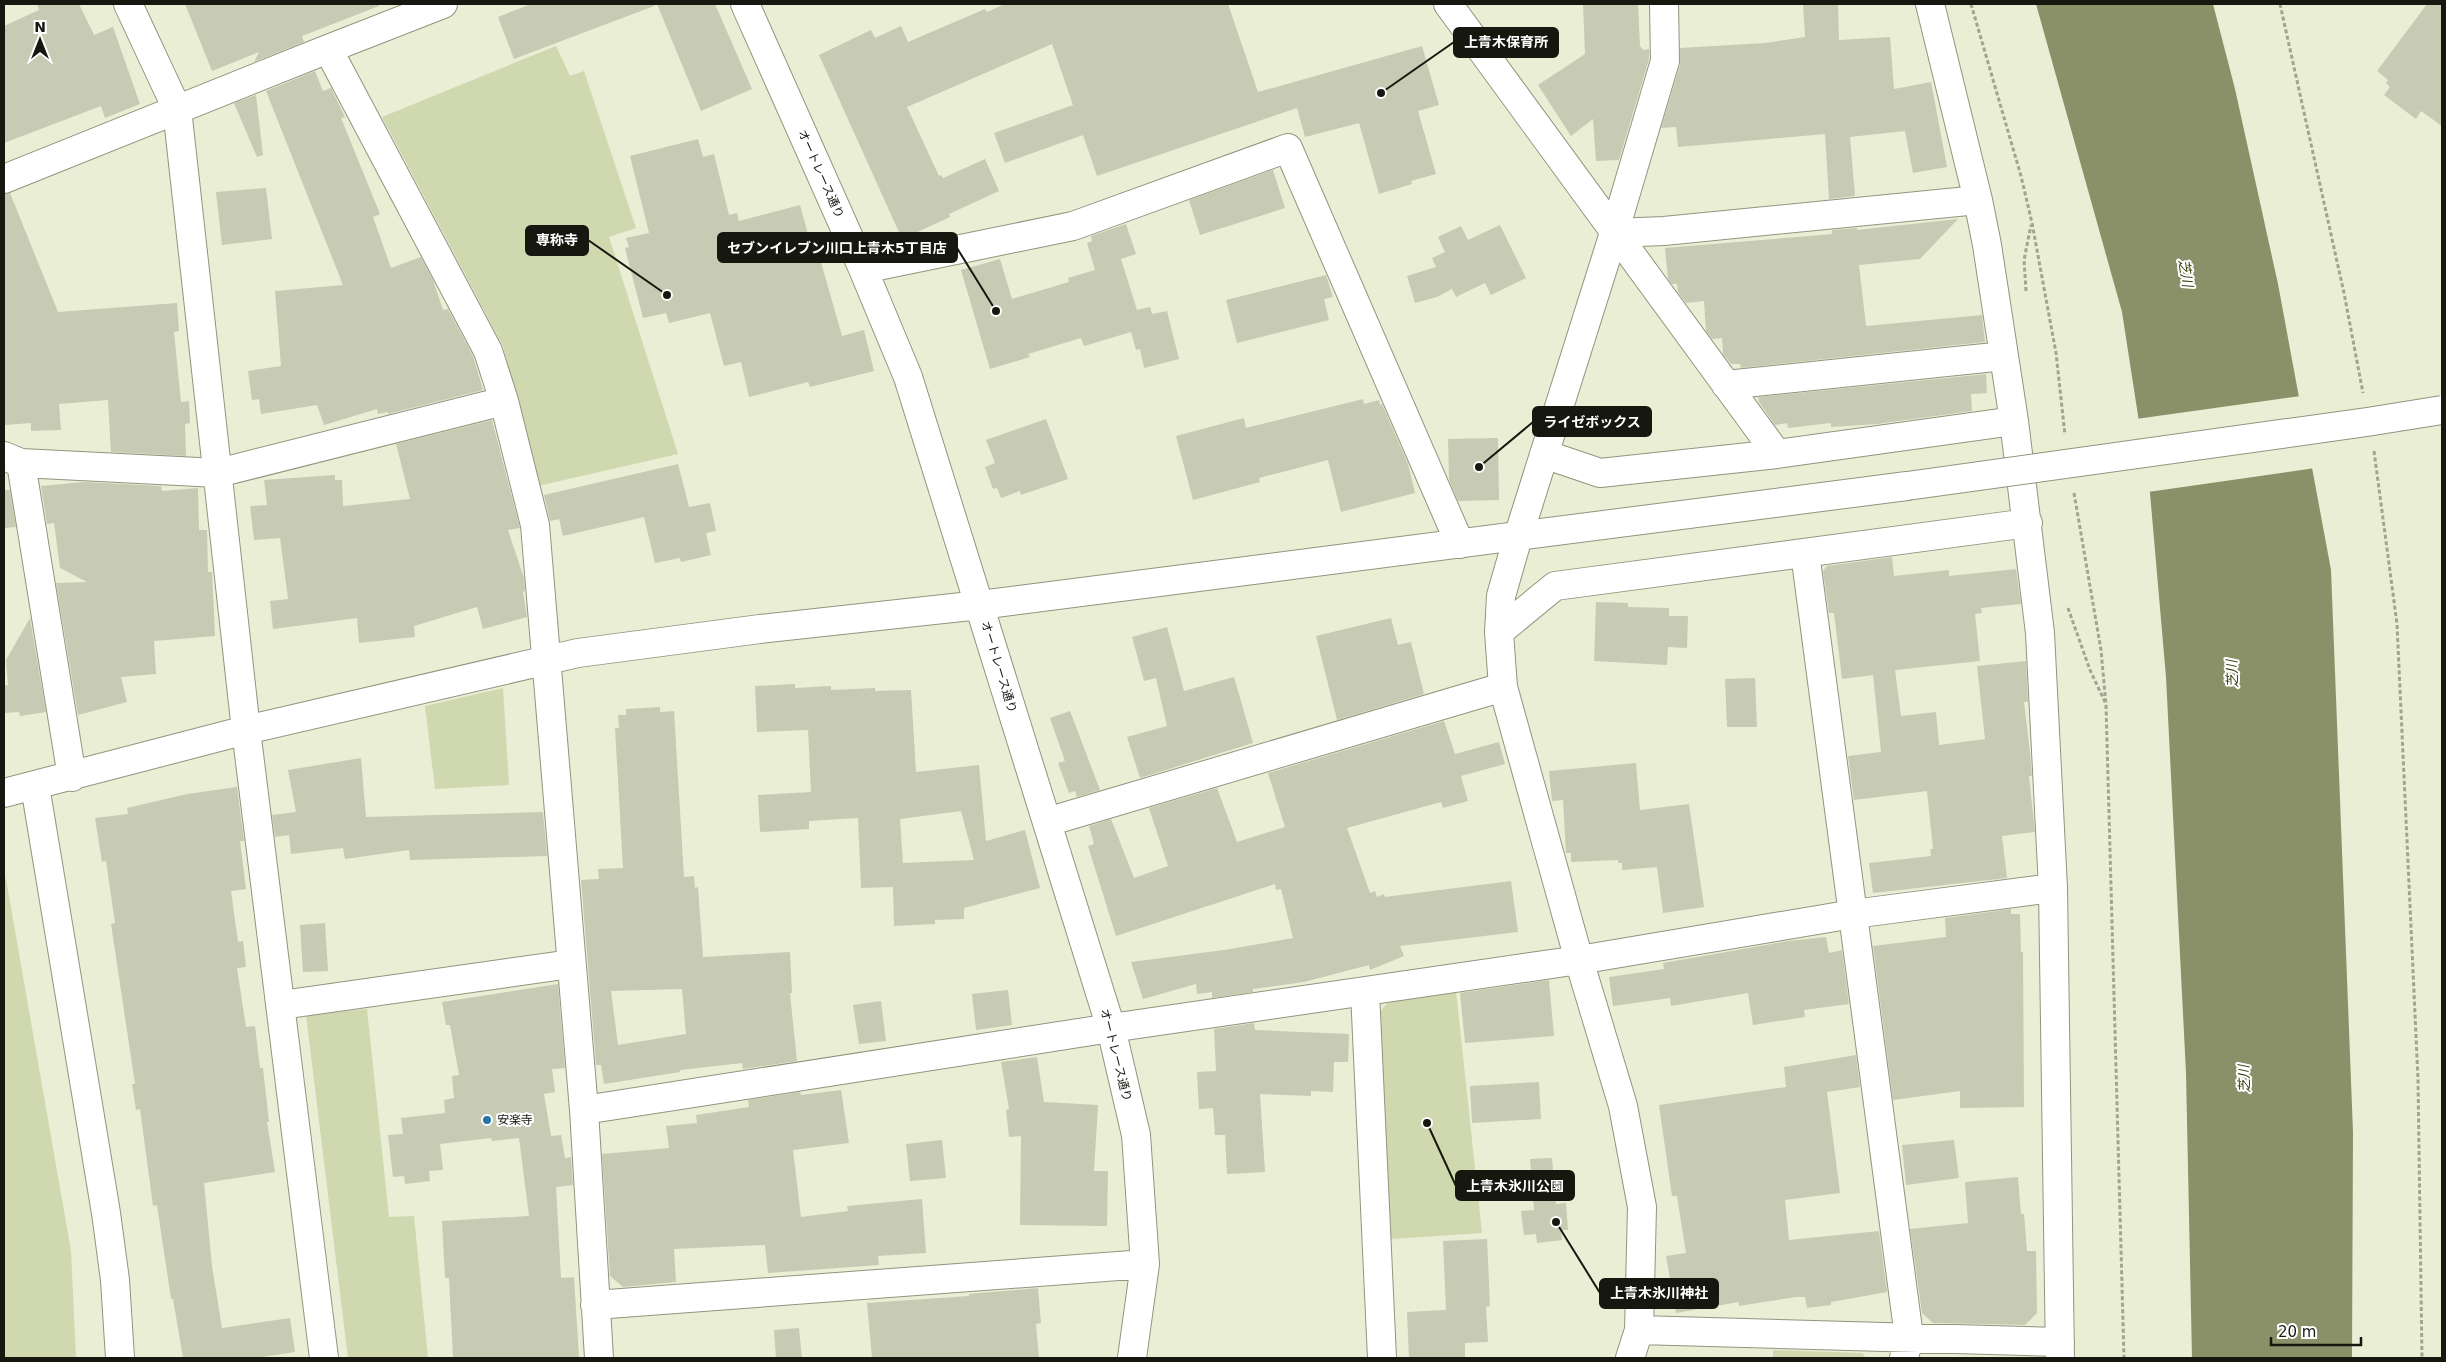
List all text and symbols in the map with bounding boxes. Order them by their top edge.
north arrow [15,15,65,65]
text: N [34,19,46,35]
callout: 上青木保育所 [1454,28,1558,57]
text: 上青木保育所 [1464,34,1548,50]
street label: オートレース通り [795,128,847,220]
callout: 専称寺 [526,226,588,255]
text: 専称寺 [536,232,578,248]
callout: セブンイレブン川口上青木5丁目店 [718,233,957,262]
text: セブンイレブン川口上青木5丁目店 [727,240,947,256]
water label: 芝川 [2176,258,2196,290]
callout: ライゼボックス [1533,407,1651,436]
text: ライゼボックス [1543,414,1641,430]
street label: オートレース通り [978,619,1020,715]
water label: 芝川 [2223,658,2240,688]
street label: オートレース通り [1098,1007,1134,1103]
water label: 芝川 [2235,1063,2252,1093]
place label: 安楽寺 [497,1113,533,1127]
marker: 安楽寺 [481,1114,493,1126]
callout: 上青木氷川公園 [1456,1171,1574,1200]
text: 上青木氷川公園 [1466,1178,1564,1194]
callout: 上青木氷川神社 [1600,1279,1718,1308]
text: 上青木氷川神社 [1610,1285,1708,1301]
scale bar [2271,1314,2361,1346]
text: 20 m [2278,1323,2316,1341]

